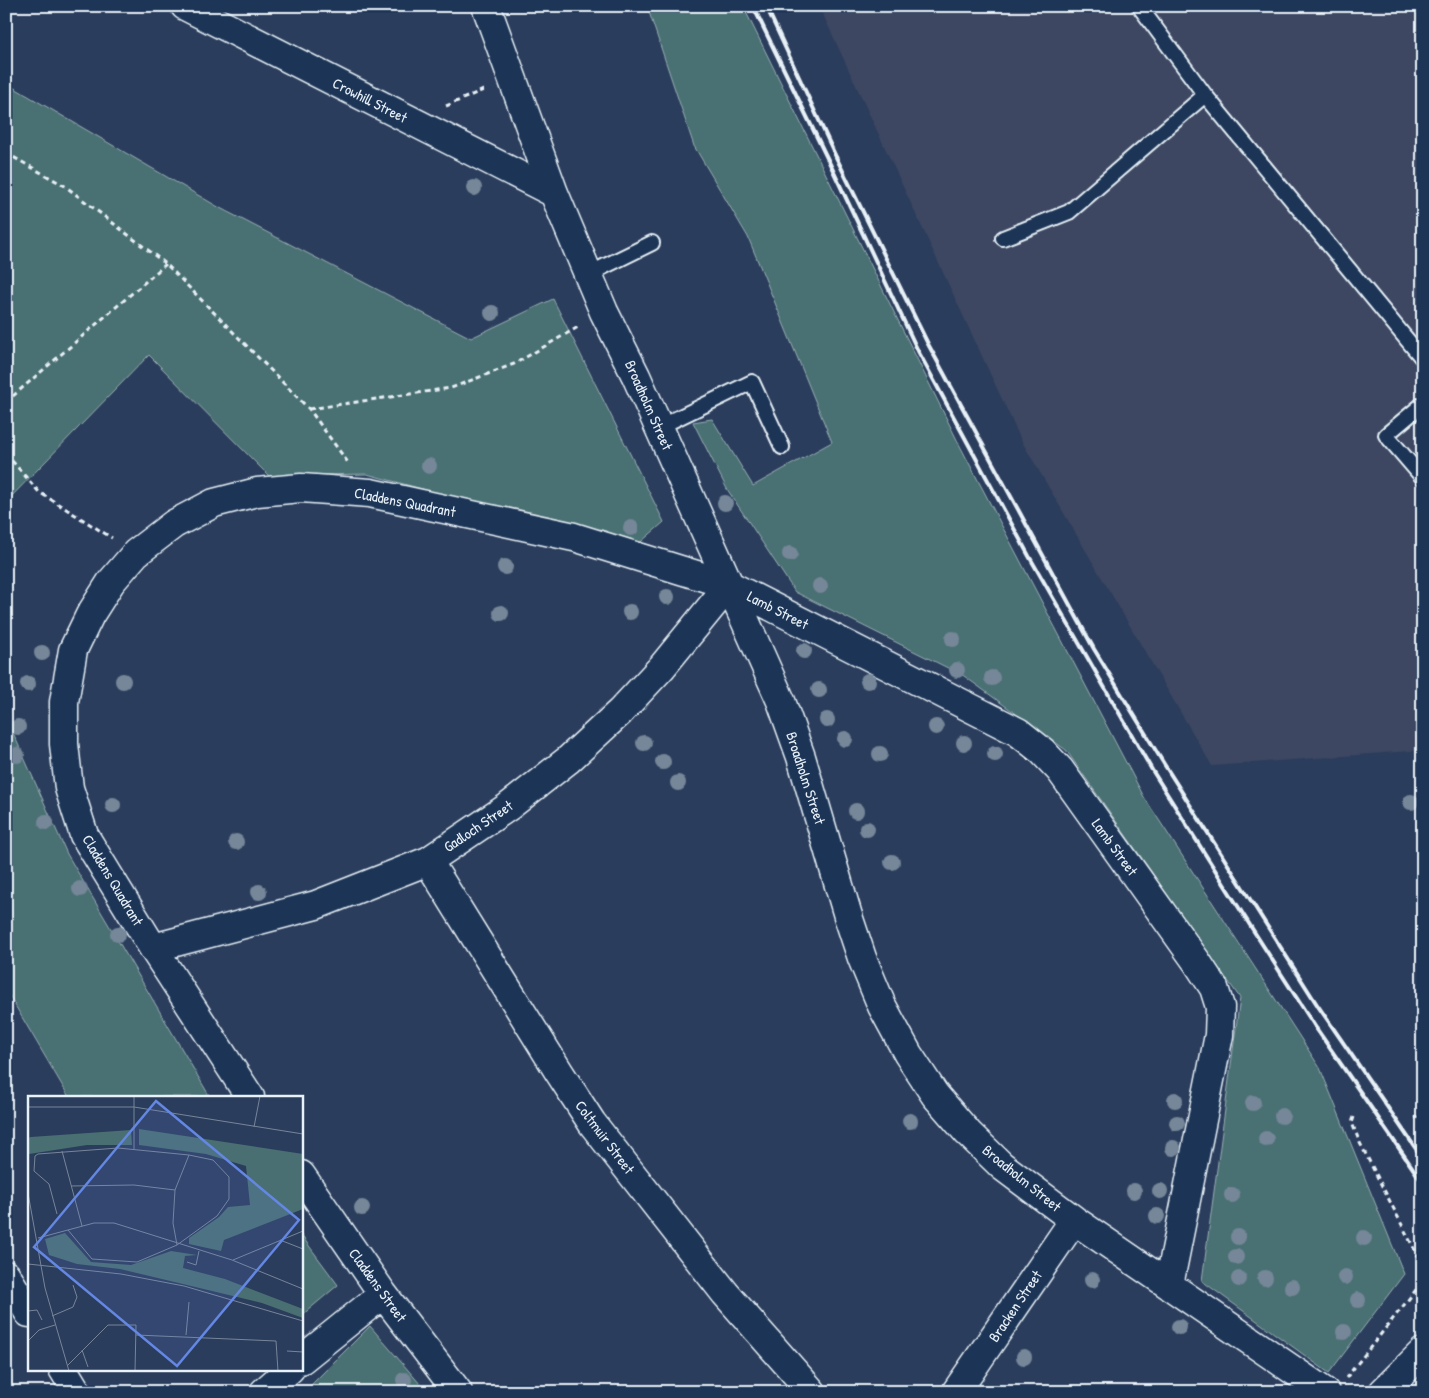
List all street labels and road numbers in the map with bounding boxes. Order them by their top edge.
street label: Crowhill Street [329,72,412,128]
street label: Broadholm Street [620,357,678,454]
street label: Claddens Quadrant [352,482,458,522]
street label: Lamb Street [744,586,813,635]
street label: Broadholm Street [781,729,831,828]
street label: Gadloch Street [439,795,517,857]
street label: Lamb Street [1087,814,1143,881]
street label: Claddens Quadrant [77,830,149,930]
street label: Coltmuir Street [570,1096,640,1179]
street label: Broadholm Street [978,1140,1067,1217]
street label: Claddens Street [344,1244,412,1327]
street label: Bracken Street [983,1265,1047,1346]

